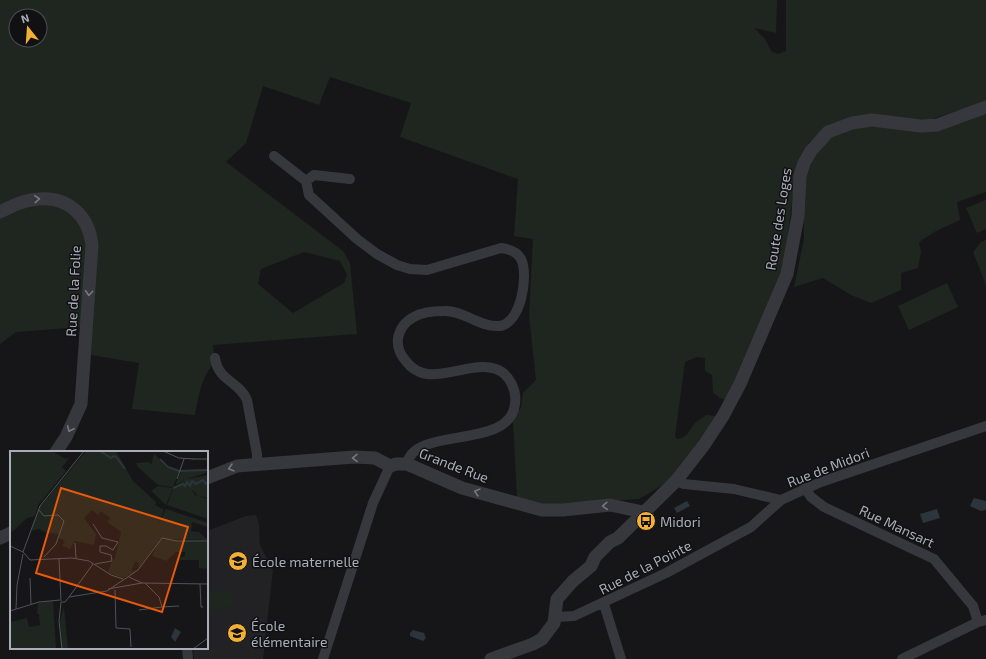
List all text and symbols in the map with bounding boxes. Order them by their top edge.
north arrow [8,8,48,48]
text: N [19,11,31,25]
street label: Route des Loges [761,166,795,272]
one-way arrow [33,195,40,204]
street label: Rue de la Folie [62,245,84,337]
one-way arrow [85,290,93,296]
one-way arrow [67,424,75,432]
street label: Grande Rue [417,444,491,486]
street label: Rue de Midori [784,444,872,490]
inset map [10,451,208,649]
one-way arrow [352,454,358,462]
one-way arrow [228,463,235,472]
one-way arrow [474,488,481,497]
street label: Rue Mansart [857,501,937,551]
one-way arrow [602,502,608,511]
bus stop icon: Midori [635,510,657,532]
place label: Midori [660,513,701,530]
street label: Rue de la Pointe [596,536,694,598]
school or university icon: École maternelle [227,550,249,572]
place label: École maternelle [252,553,359,570]
place label: École élémentaire [251,617,328,650]
school or university icon: École élémentaire [226,622,248,644]

